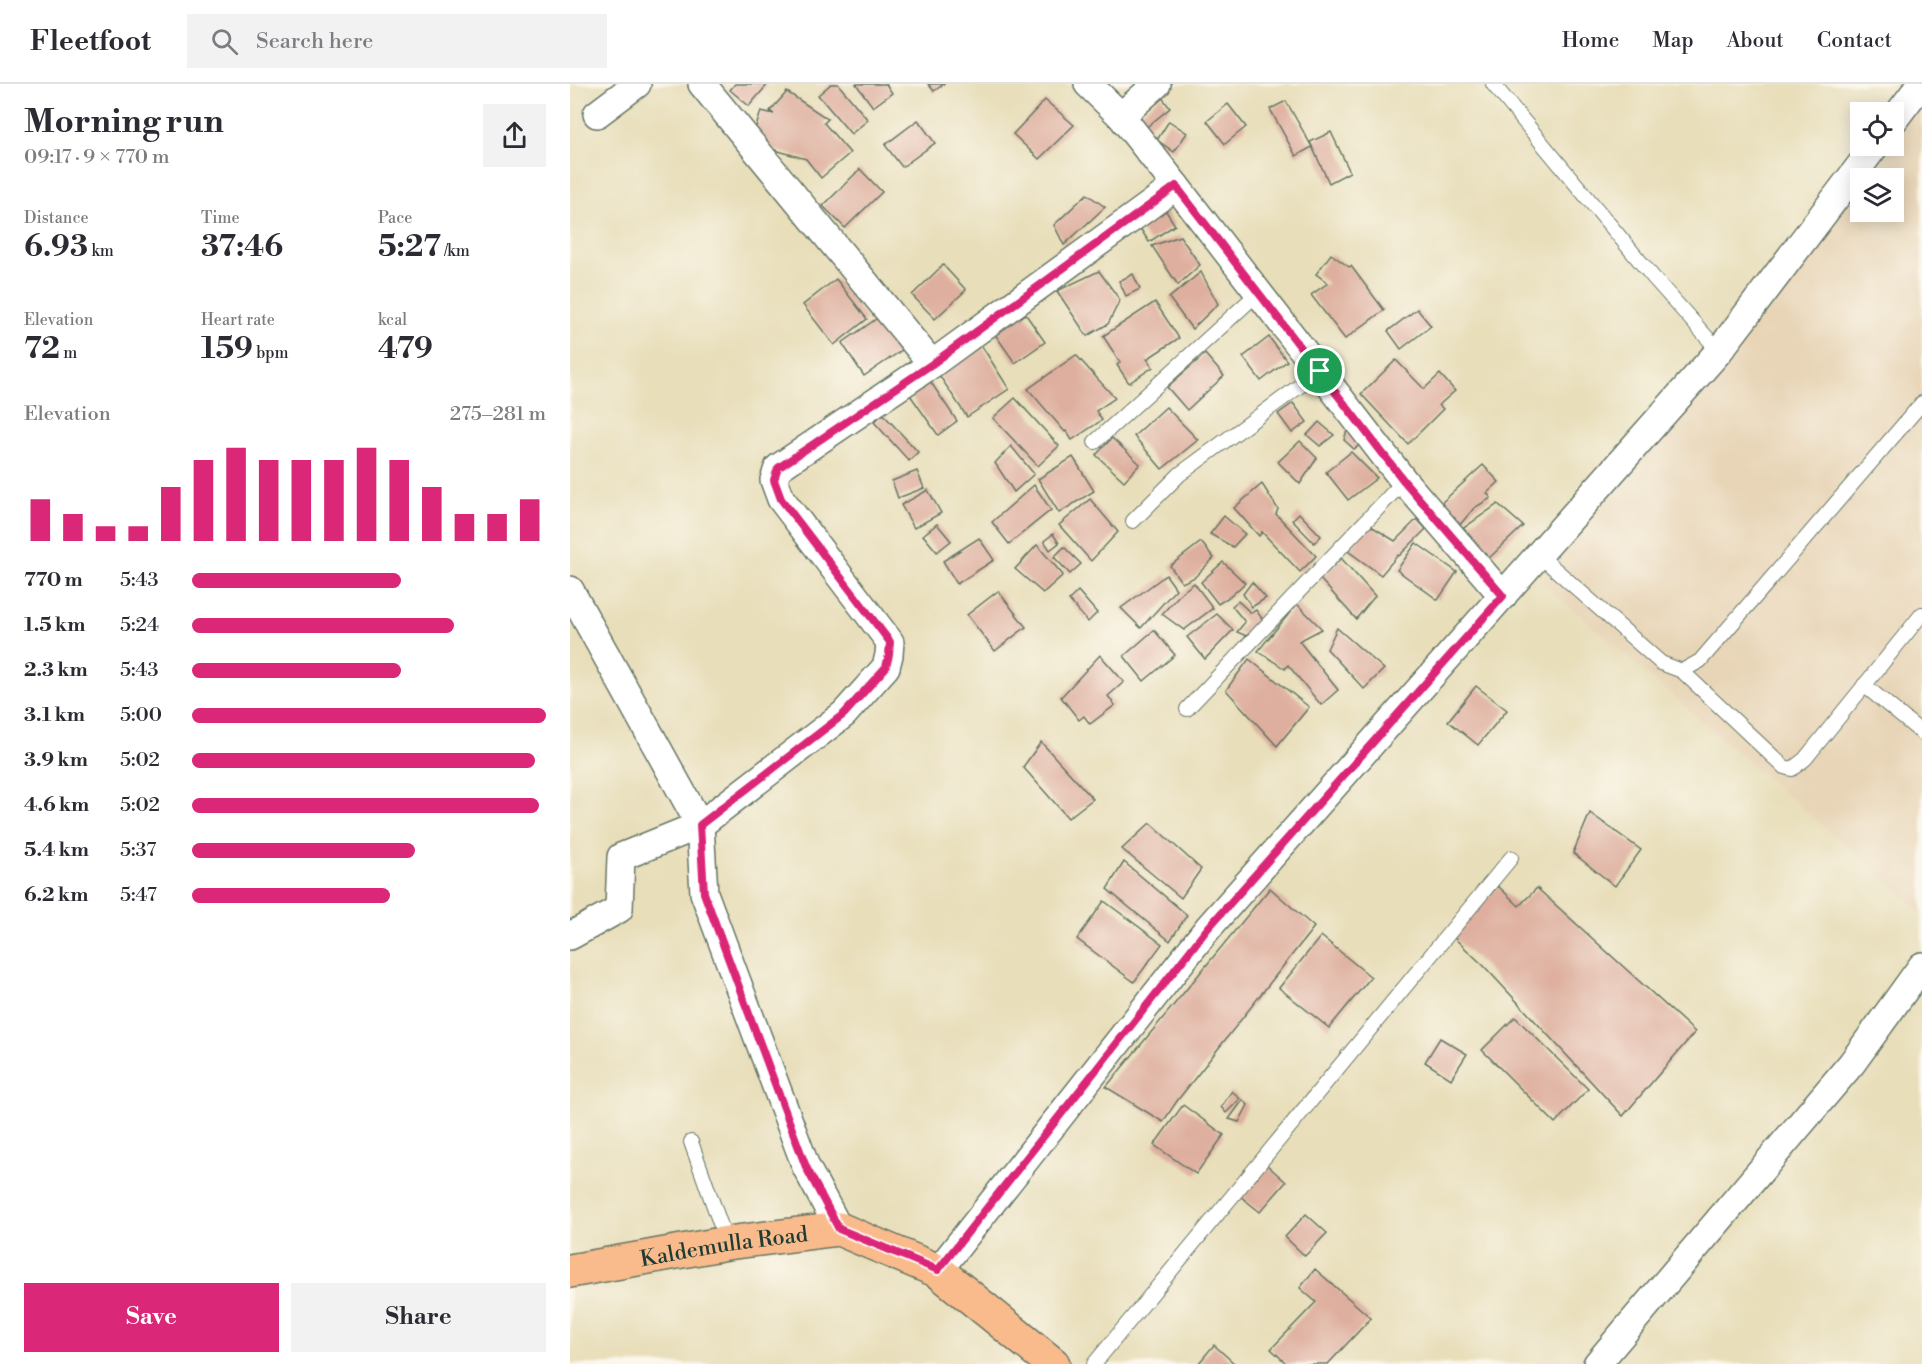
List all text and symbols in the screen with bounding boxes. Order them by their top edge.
search box [187,14,607,68]
text: Fleetfoot [30,24,151,59]
icon: search [208,25,241,58]
text: Search here [256,28,373,55]
text: Home [1562,28,1619,54]
text: Map [1652,28,1694,54]
text: About [1727,28,1784,54]
text: Contact [1817,28,1892,54]
text: Morning run [24,102,224,143]
map controls [1850,102,1904,222]
button: locate [1850,102,1904,156]
button: share [483,104,546,167]
text: 09:17 · 9 × 770 m [24,145,170,170]
button: layers [1850,168,1904,222]
text: Distance [24,208,89,228]
text: Time [201,208,240,228]
text: Pace [378,208,412,228]
text: 6.93 [24,228,88,266]
text: 37:46 [201,228,283,266]
text: 5:27 [378,228,441,266]
text: km [88,241,114,261]
text: /km [441,241,470,261]
text: Elevation [24,310,93,330]
text: Heart rate [201,310,275,330]
text: kcal [378,310,407,330]
text: 72 [24,330,60,368]
text: 159 [201,330,253,368]
text: 479 [378,330,433,368]
text: m [60,343,77,363]
text: bpm [253,343,289,363]
pin [1294,345,1345,396]
icon: arrive [1303,354,1336,387]
text: Elevation [24,402,111,427]
text: 275–281 m [450,402,546,427]
text: 770 m [24,568,83,593]
text: 5:43 [120,568,158,593]
text: 1.5 km [24,613,85,638]
text: 5:24 [120,613,159,638]
text: 2.3 km [24,658,88,683]
text: 5:43 [120,658,158,683]
text: 3.1 km [24,703,85,728]
text: 5:00 [120,703,162,728]
text: 3.9 km [24,748,88,773]
text: 5:02 [120,748,160,773]
text: 4.6 km [24,793,89,818]
text: 5:02 [120,793,160,818]
text: 5.4 km [24,838,89,863]
text: 5:37 [120,838,156,863]
text: 6.2 km [24,883,88,908]
text: 5:47 [120,883,157,908]
street label: Kaldemulla Road [638,1221,810,1273]
button: Save [24,1283,279,1352]
button: Share [291,1283,546,1352]

